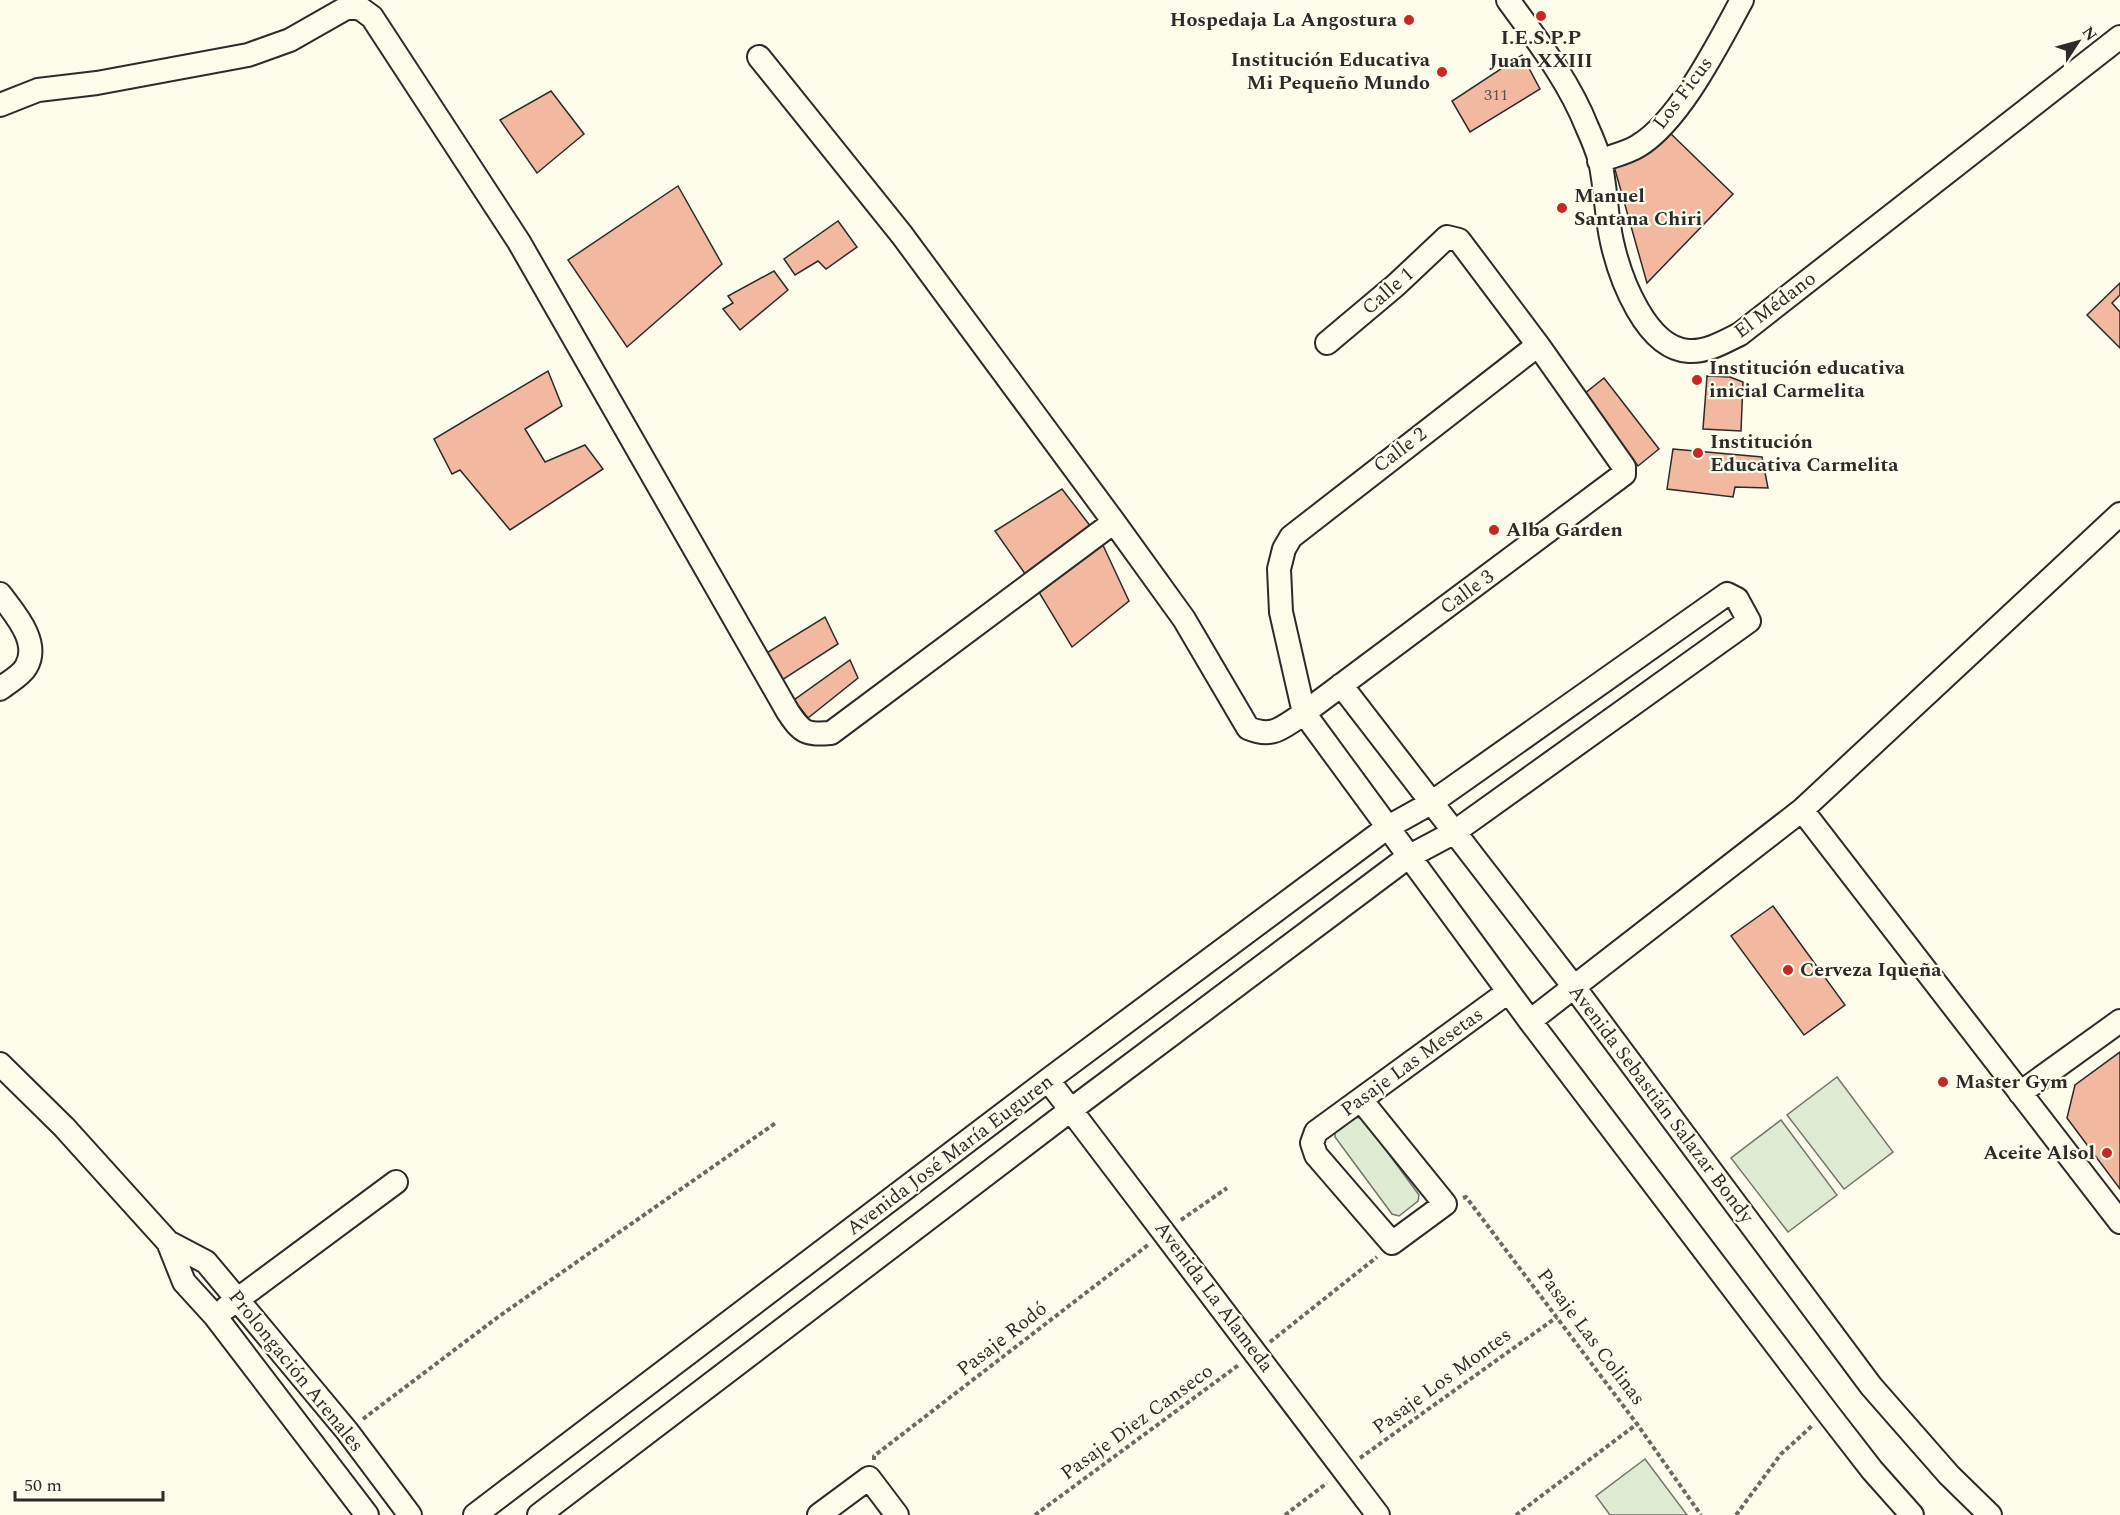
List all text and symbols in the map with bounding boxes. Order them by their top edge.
place label: Hospedaja La Angostura [1170,5,1398,35]
marker: I.E.S.P.P Juan XXIII [1534,9,1548,23]
north arrow [2048,12,2108,72]
marker: Hospedaja La Angostura [1402,13,1416,27]
text: N [2076,21,2103,46]
place label: I.E.S.P.P Juan XXIII [1489,23,1593,76]
place label: Institución Educativa Mi Pequeño Mundo [1231,45,1431,98]
street label: Los Ficus [1645,50,1721,136]
marker: Institución Educativa Mi Pequeño Mundo [1435,65,1449,79]
house number: 311 [1484,83,1508,107]
place label: Manuel Santana Chiri [1574,181,1702,234]
marker: Manuel Santana Chiri [1555,201,1569,215]
street label: Calle 1 [1355,260,1421,322]
street label: El Médano [1728,264,1822,346]
place label: Institución educativa inicial Carmelita [1709,353,1905,406]
marker: Institución educativa inicial Carmelita [1690,373,1704,387]
street label: Calle 2 [1367,420,1433,480]
place label: Institución Educativa Carmelita [1710,427,1899,480]
marker: Institución Educativa Carmelita [1691,446,1705,460]
place label: Alba Garden [1506,515,1623,545]
marker: Alba Garden [1487,523,1501,537]
street label: Calle 3 [1434,562,1500,622]
place label: Cerveza Iqueña [1800,955,1942,985]
marker: Cerveza Iqueña [1781,963,1795,977]
street label: Avenida Sebastián Salazar Bondy [1561,978,1762,1231]
street label: Pasaje Las Mesetas [1334,1000,1490,1124]
street label: Avenida José María Euguren [840,1067,1060,1243]
place label: Master Gym [1955,1067,2068,1097]
marker: Master Gym [1936,1075,1950,1089]
place label: Aceite Alsol [1983,1138,2095,1168]
marker: Aceite Alsol [2100,1146,2114,1160]
street label: Avenida La Alameda [1147,1215,1281,1379]
street label: Pasaje Las Colinas [1529,1262,1653,1412]
street label: Prolongación Arenales [221,1283,371,1459]
street label: Pasaje Rodó [950,1294,1054,1384]
street label: Pasaje Los Montes [1366,1320,1518,1442]
street label: Pasaje Diez Canseco [1054,1356,1220,1488]
scale bar [15,1464,164,1502]
text: 50 m [24,1472,62,1499]

